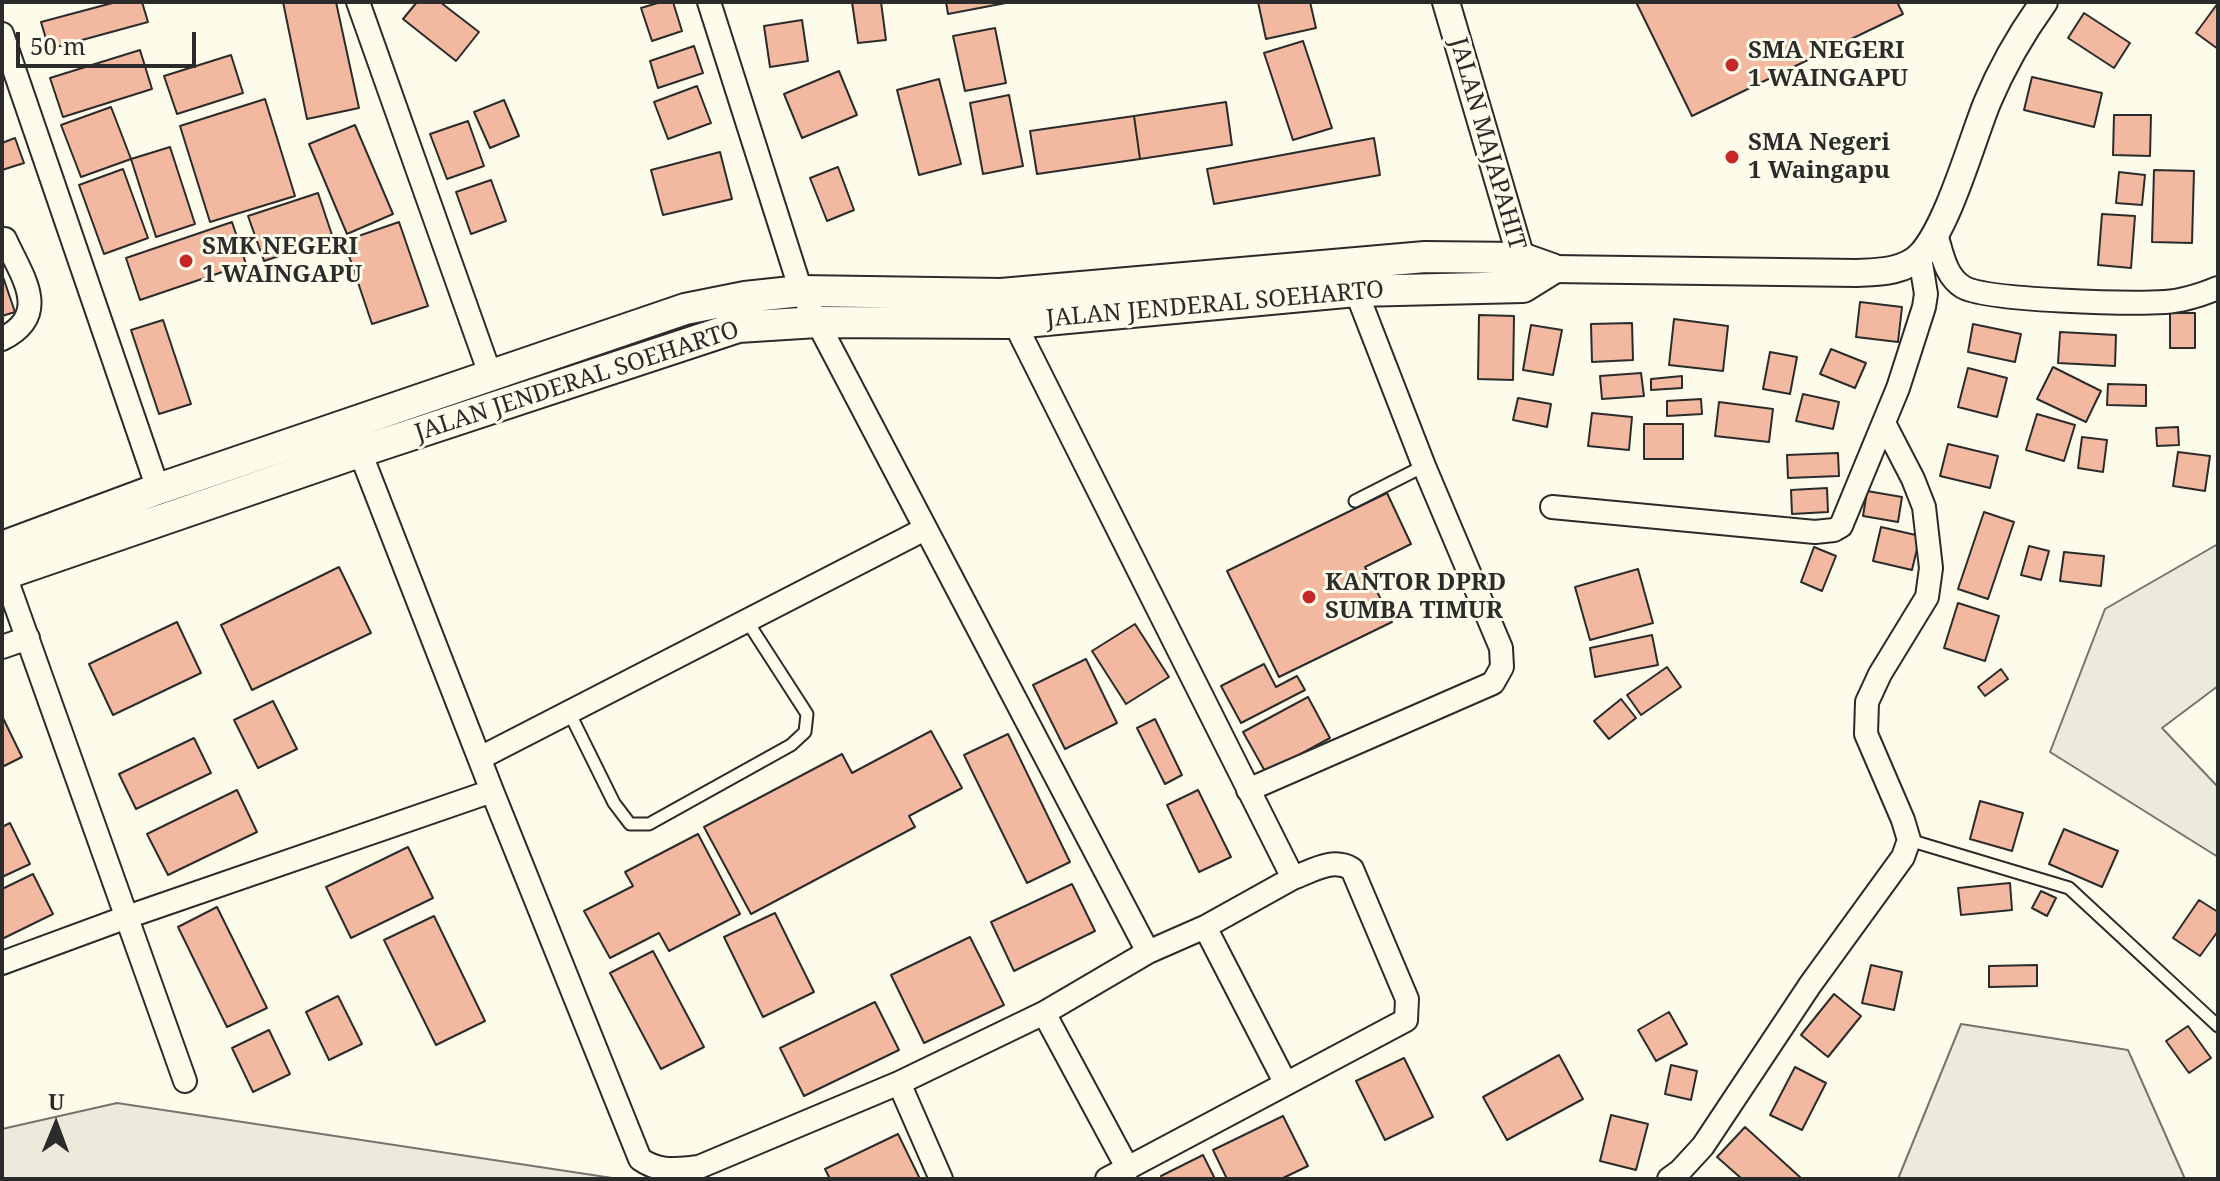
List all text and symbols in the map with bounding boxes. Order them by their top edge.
scale bar [20,16,200,66]
text: 50 m [30,29,86,62]
street label: JALAN MAJAPAHIT [1443,34,1531,254]
place label: SMA NEGERI 1 WAINGAPU [1748,37,1908,93]
marker: SMA NEGERI 1 WAINGAPU [1723,56,1741,74]
place label: SMA Negeri 1 Waingapu [1748,129,1890,185]
marker: SMA Negeri 1 Waingapu [1723,148,1741,166]
place label: SMK NEGERI 1 WAINGAPU [202,233,362,289]
marker: SMK NEGERI 1 WAINGAPU [177,252,195,270]
street label: JALAN JENDERAL SOEHARTO [1045,276,1385,334]
street label: JALAN JENDERAL SOEHARTO [411,316,743,448]
place label: KANTOR DPRD SUMBA TIMUR [1325,569,1506,625]
marker: KANTOR DPRD SUMBA TIMUR [1300,588,1318,606]
north arrow [16,1085,96,1165]
text: U [48,1086,65,1116]

